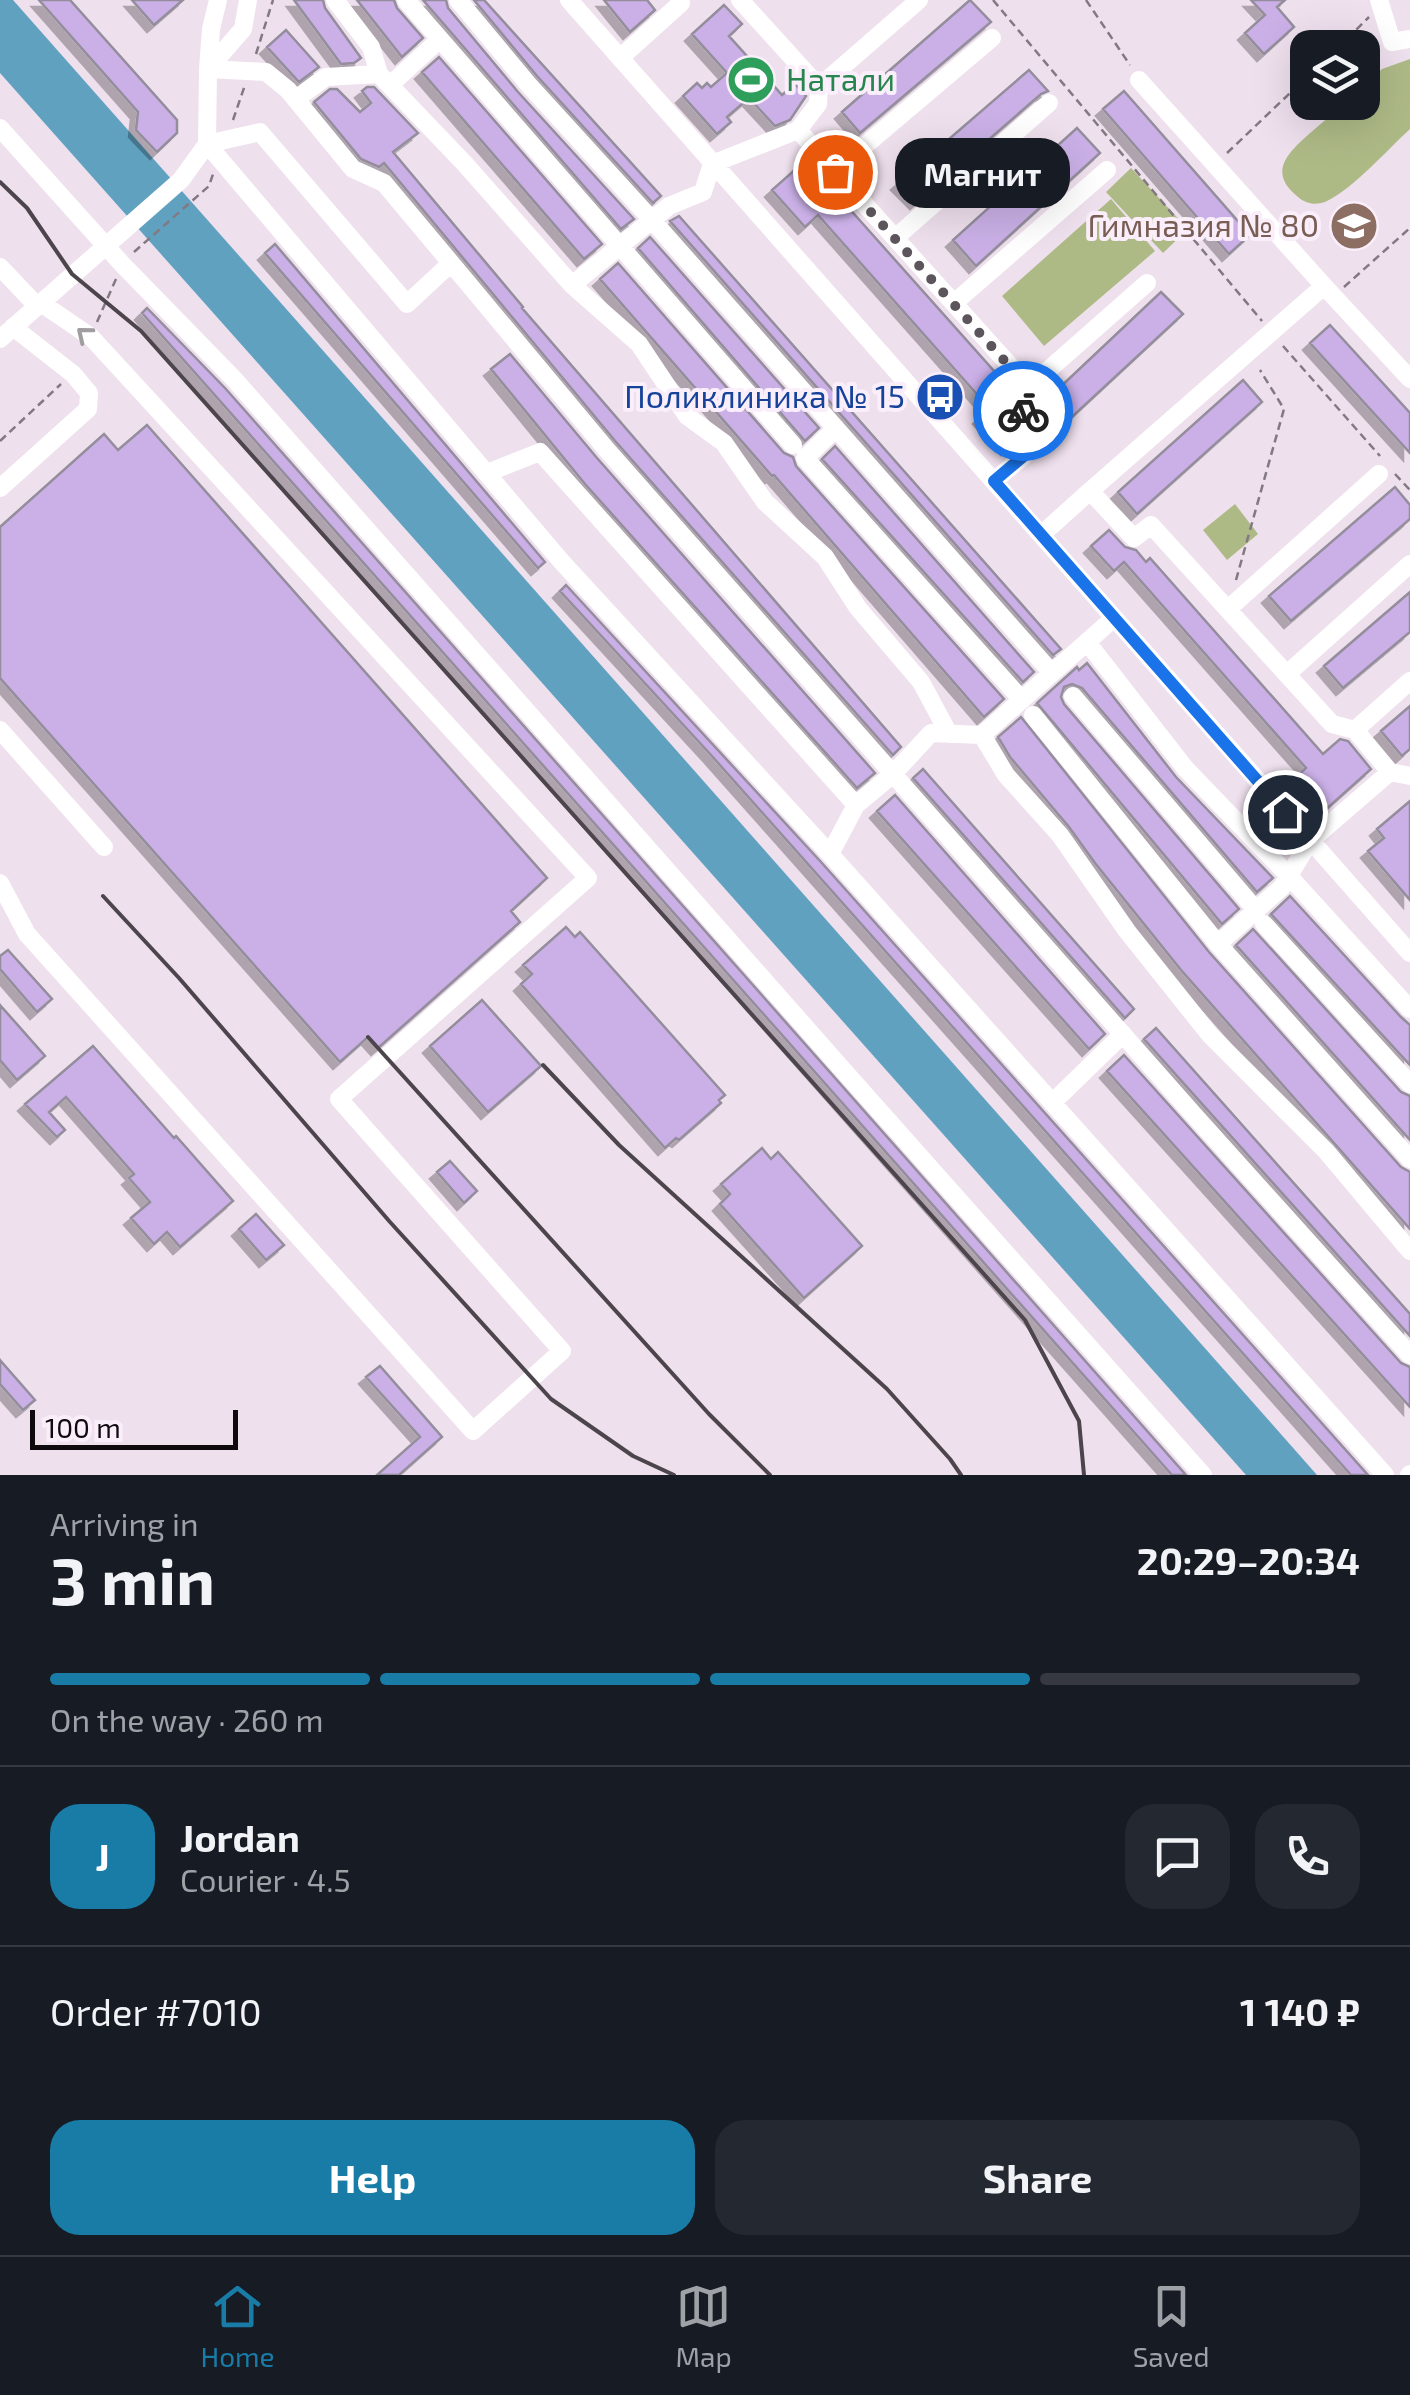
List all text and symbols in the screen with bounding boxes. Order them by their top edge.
map controls [1290,30,1380,120]
button: layers [1290,30,1380,120]
sports icon: Натали [725,54,777,106]
place label: Натали [786,59,895,97]
pin [793,130,878,215]
callout: Магнит [895,137,1070,207]
icon: bag [808,145,863,200]
text: Магнит [923,154,1042,192]
school or university icon: Гимназия № 80 [1328,200,1380,252]
place label: Гимназия № 80 [1087,205,1319,243]
one-way arrow [78,329,96,346]
courier [973,361,1073,461]
bus stop icon: Поликлиника № 15 [914,371,966,423]
place label: Поликлиника № 15 [624,376,905,414]
icon: bike [996,384,1051,439]
pin [1243,770,1328,855]
icon: home [1258,785,1313,840]
scale bar [30,1405,238,1450]
text: 100 m [45,1410,121,1444]
text: Arriving in [50,1504,199,1542]
text: 20:29–20:34 [1137,1537,1360,1583]
text: 3 min [50,1540,215,1618]
text: On the way · 260 m [50,1700,324,1738]
button: chat [1125,1804,1230,1909]
button: phone [1255,1804,1360,1909]
text: Jordan [180,1814,300,1860]
text: J [95,1833,110,1879]
text: Courier · 4.5 [180,1860,351,1898]
text: Order #7010 [50,1988,262,2034]
text: 1 140 ₽ [1240,1988,1360,2034]
button: Help [50,2120,695,2235]
button: Share [715,2120,1360,2235]
tab: Home [200,2279,275,2373]
tab: Map [676,2279,732,2373]
tab: Saved [1133,2279,1210,2373]

